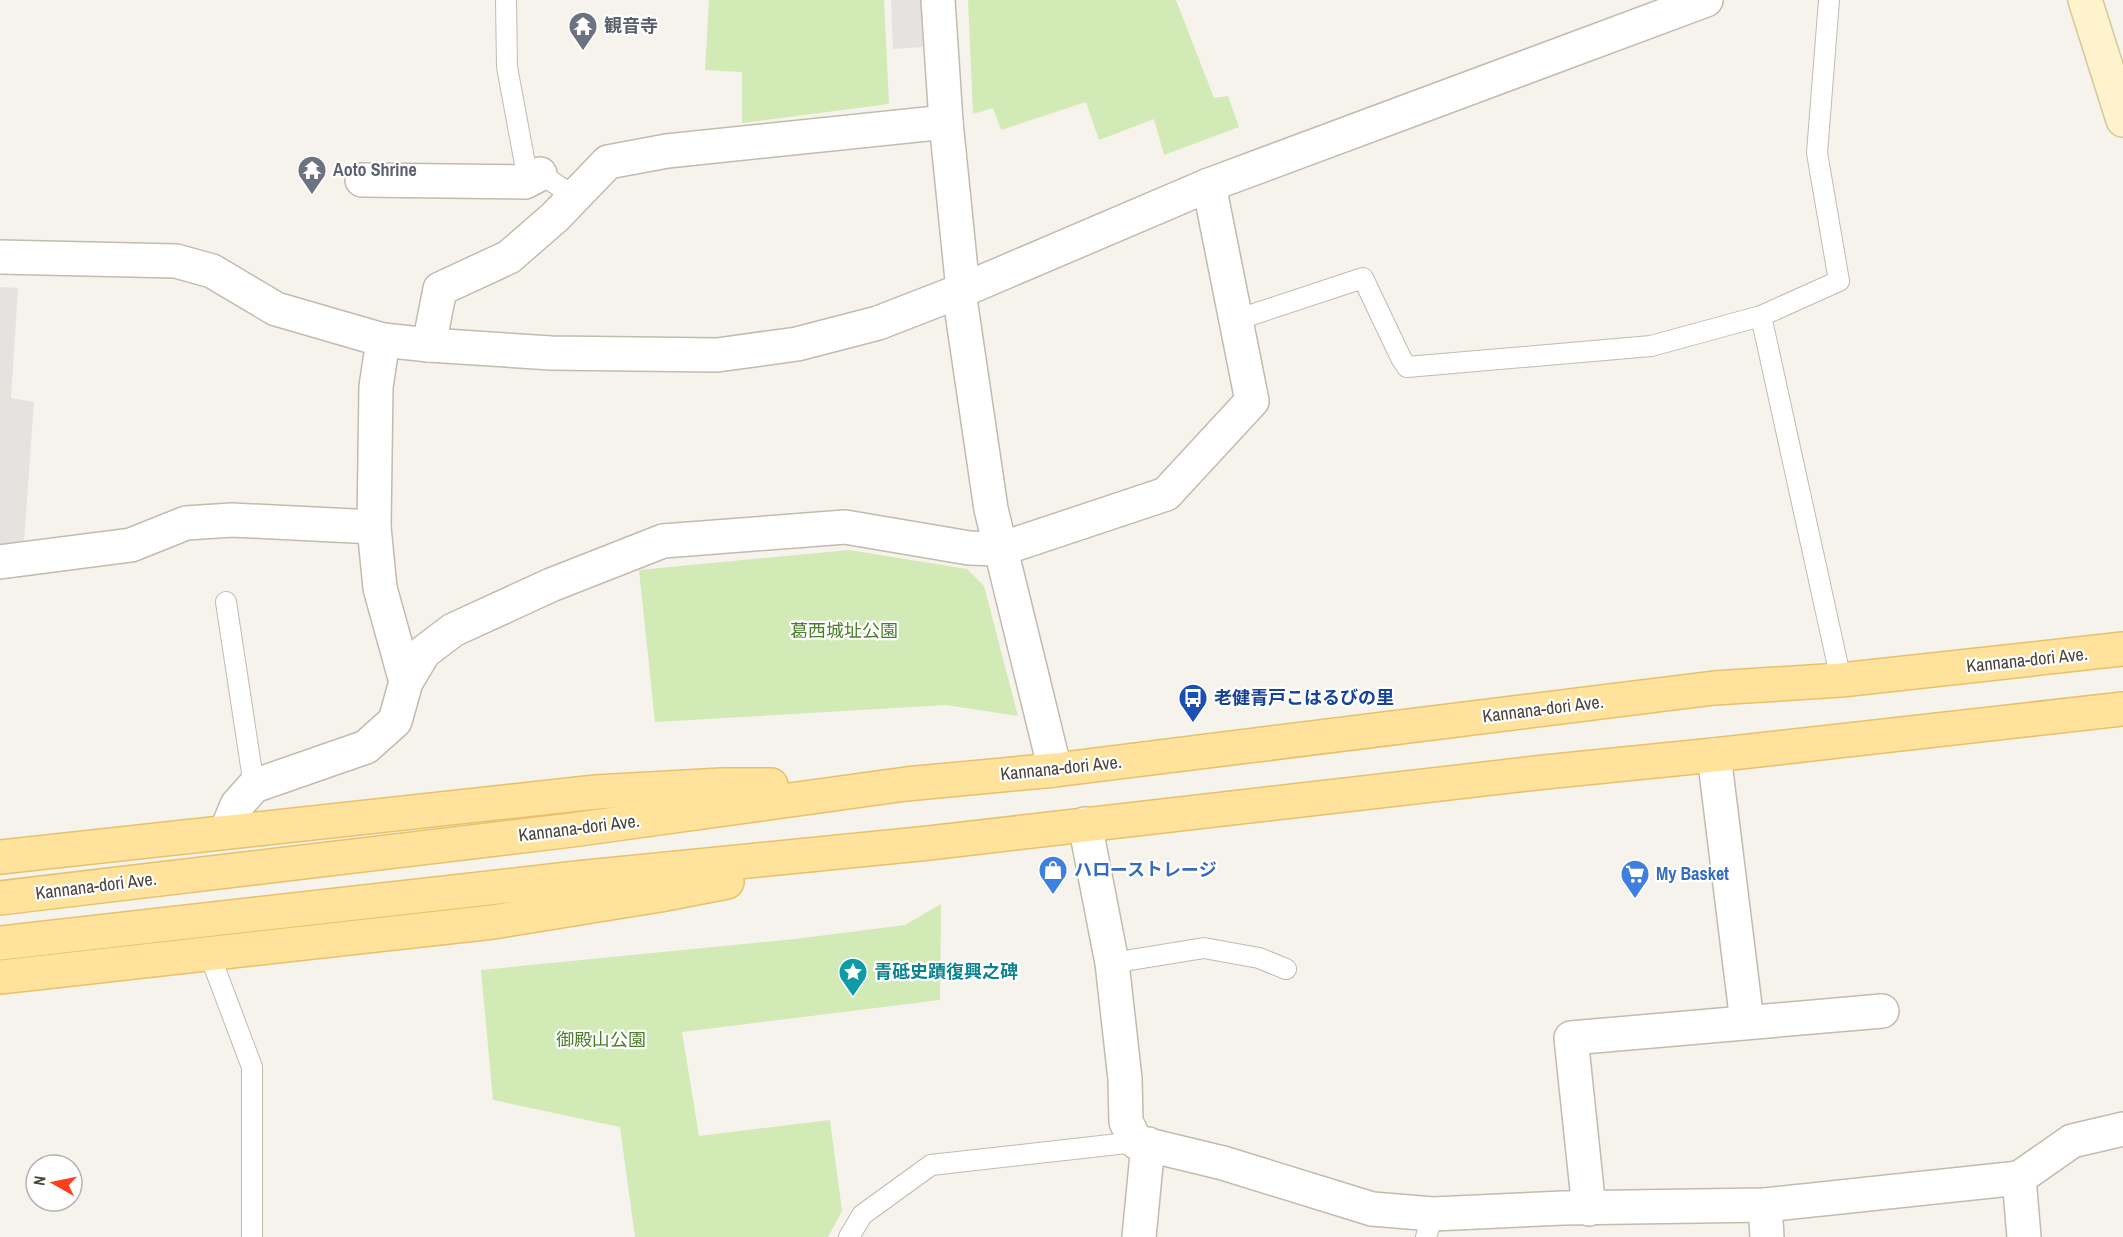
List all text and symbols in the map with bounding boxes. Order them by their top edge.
temple icon: 観音寺 [567,10,599,52]
place label: 観音寺 [604,13,658,38]
temple icon: Aoto Shrine [296,154,328,196]
place label: Aoto Shrine [333,157,417,182]
park label: 葛西城址公園 [790,618,898,643]
street label: Kannana-dori Ave. [1965,641,2089,678]
bus stop icon: 老健青戸こはるびの里 [1177,682,1209,724]
place label: 老健青戸こはるびの里 [1214,685,1394,710]
street label: Kannana-dori Ave. [1481,689,1605,728]
street label: Kannana-dori Ave. [999,749,1123,786]
street label: Kannana-dori Ave. [517,808,641,847]
shop icon: ハローストレージ [1037,854,1069,896]
place label: ハローストレージ [1074,857,1217,882]
supermarket icon: My Basket [1619,858,1651,900]
place label: My Basket [1656,861,1729,886]
street label: Kannana-dori Ave. [34,866,158,905]
place icon: 青砥史蹟復興之碑 [837,956,869,998]
place label: 青砥史蹟復興之碑 [874,959,1018,984]
park label: 御殿山公園 [556,1027,646,1052]
north arrow [24,1153,84,1213]
text: N [28,1174,51,1187]

